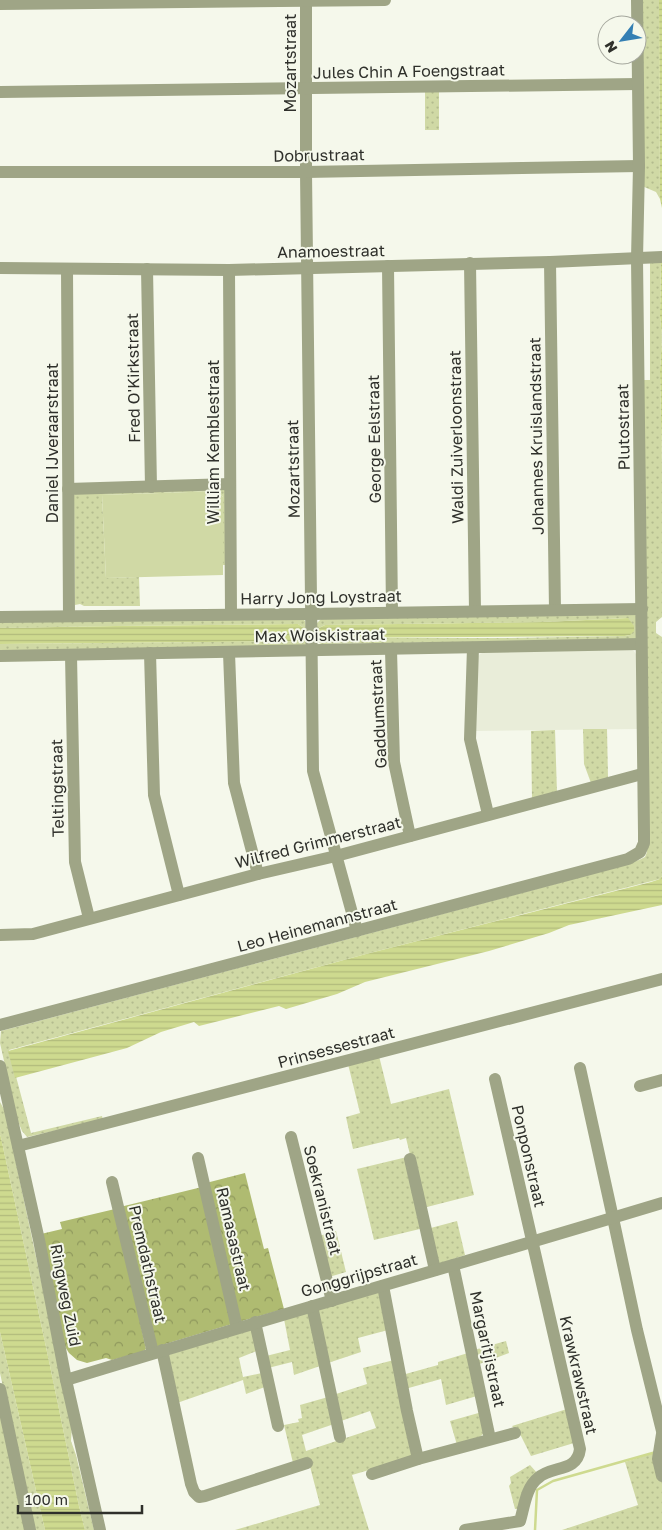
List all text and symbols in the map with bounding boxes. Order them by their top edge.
street label: Mozartstraat [280,14,300,112]
north arrow [597,15,647,65]
text: N [600,38,620,56]
street label: Jules Chin A Foengstraat [313,59,505,83]
street label: Dobrustraat [273,144,365,166]
street label: Anamoestraat [277,240,385,262]
street label: Fred O'Kirkstraat [122,313,144,443]
street label: Johannes Kruislandstraat [524,337,548,535]
street label: Waldi Zuiverloonstraat [444,350,468,524]
street label: William Kemblestraat [203,360,223,524]
street label: Daniel IJveraarstraat [42,363,62,523]
street label: George Eelstraat [363,375,385,503]
street label: Plutostraat [612,384,634,470]
street label: Mozartstraat [282,419,304,519]
street label: Harry Jong Loystraat [240,586,402,608]
street label: Max Woiskistraat [254,624,386,646]
street label: Gaddumstraat [365,659,391,769]
street label: Teltingstraat [46,739,68,837]
street label: Wilfred Grimmerstraat [233,812,403,872]
street label: Leo Heinemannstraat [235,894,399,956]
street label: Prinsessestraat [275,1022,397,1072]
street label: Ponponstraat [508,1103,550,1209]
street label: Soekranistraat [300,1143,346,1257]
street label: Ramasastraat [212,1185,256,1293]
street label: Premdathstraat [125,1203,171,1325]
street label: Ringweg Zuid [46,1242,86,1348]
street label: Gonggrijpstraat [298,1249,420,1301]
street label: Margaritjistraat [466,1289,510,1409]
street label: Krawkrawstraat [556,1314,602,1436]
scale bar [18,1482,141,1514]
text: 100 m [25,1490,68,1508]

